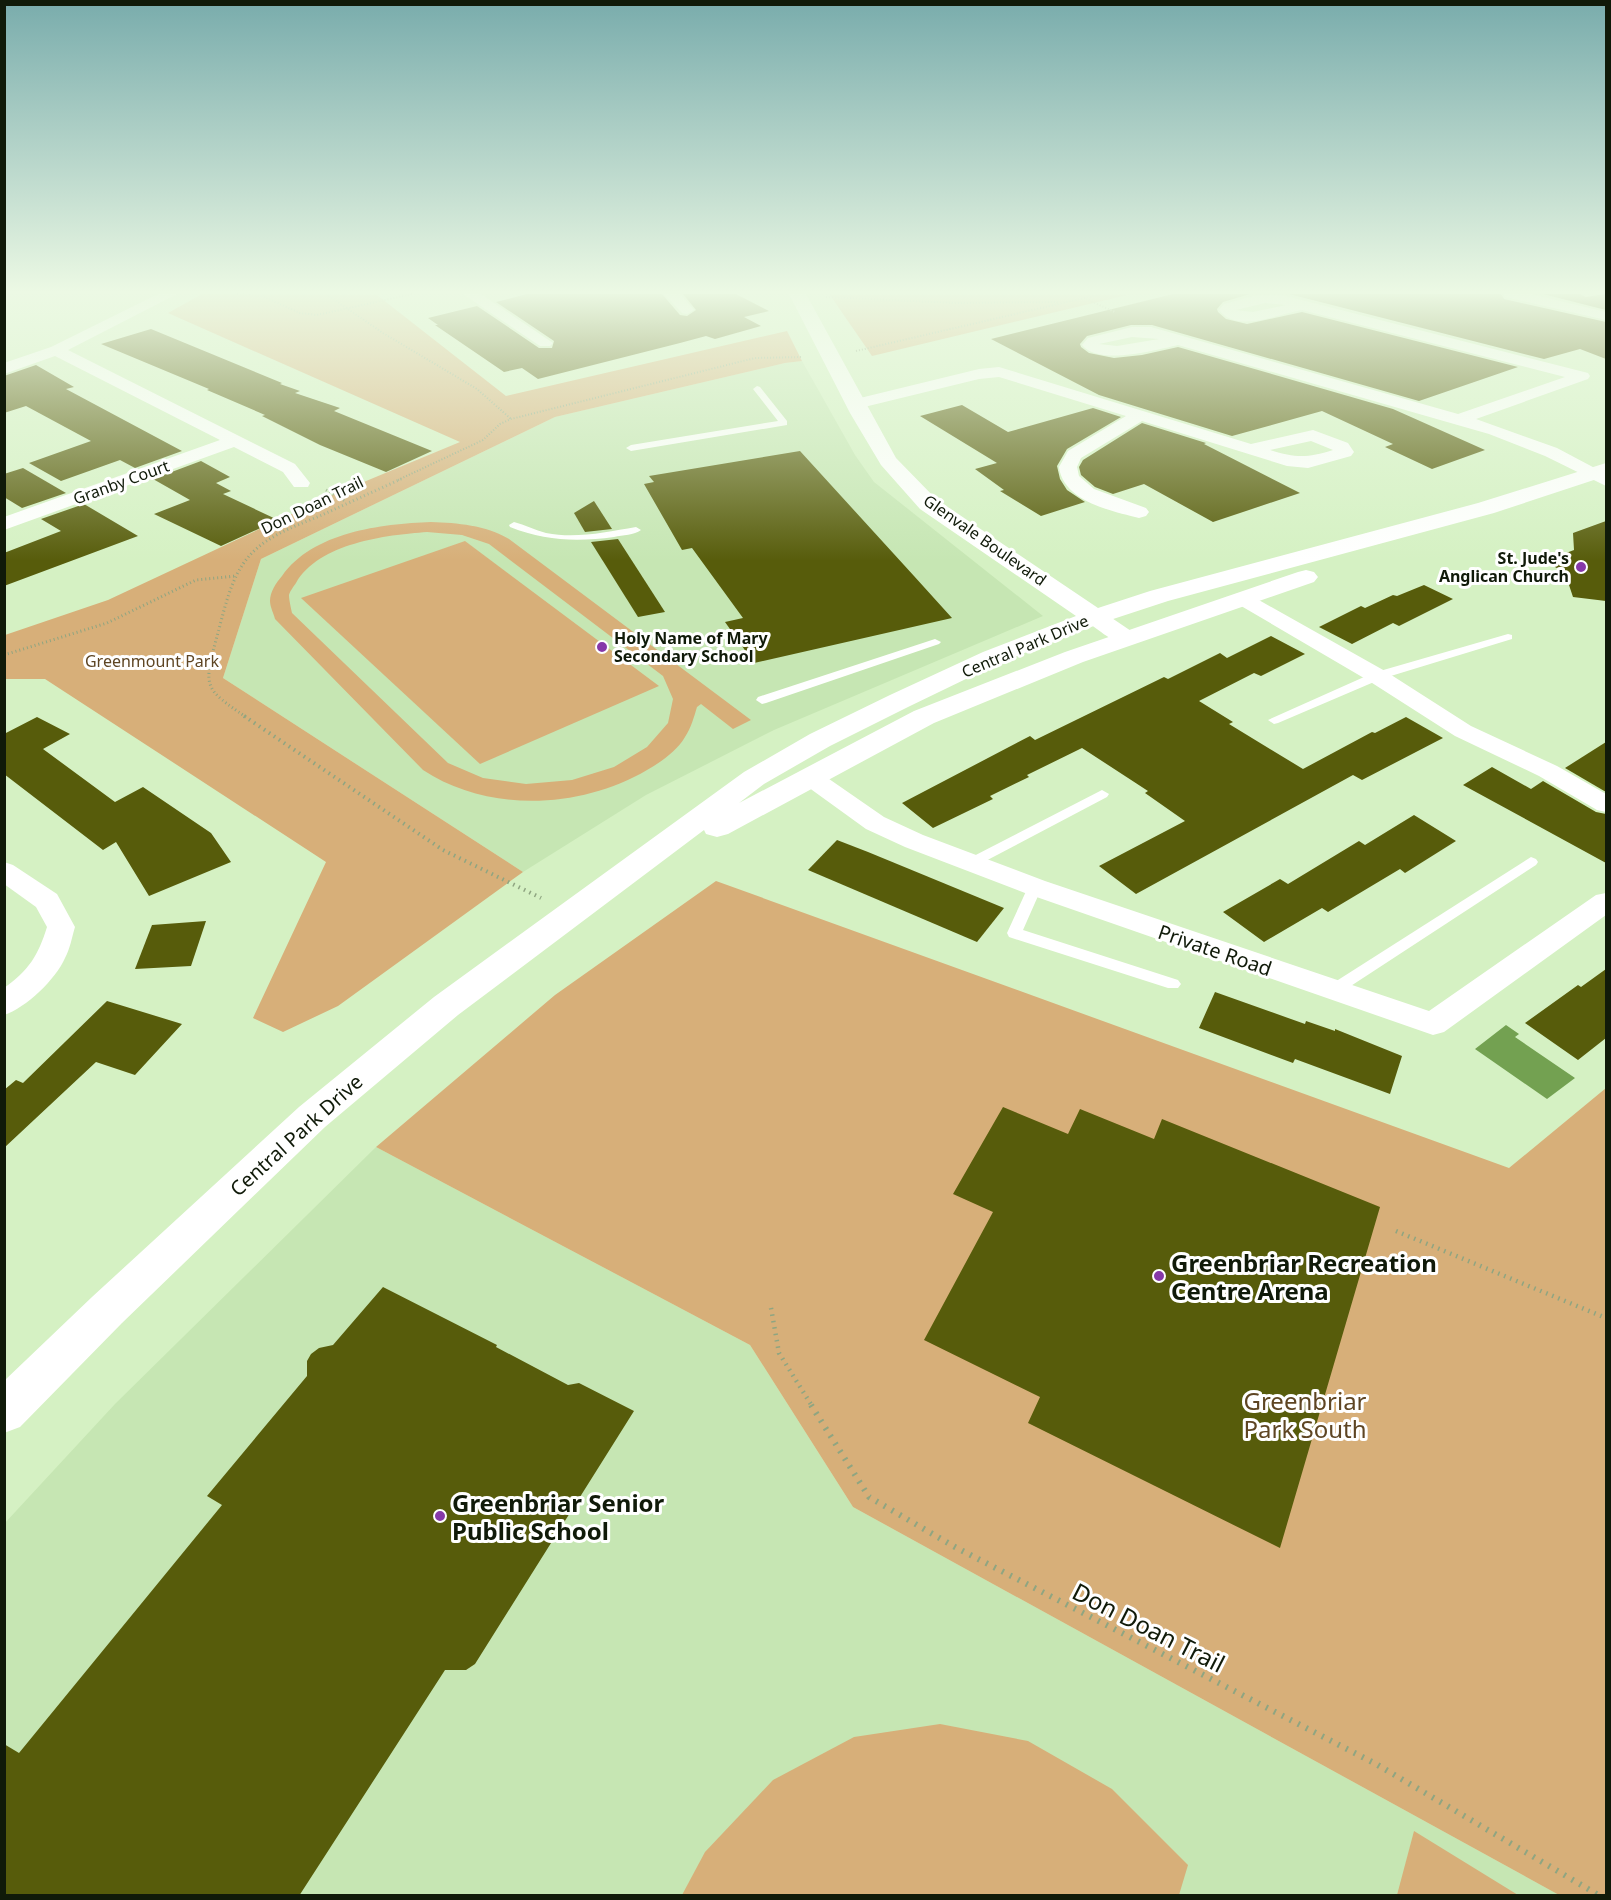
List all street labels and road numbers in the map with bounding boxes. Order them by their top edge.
street label: Granby Court [70,454,172,510]
street label: Don Doan Trail [257,471,367,539]
street label: Glenvale Boulevard [919,489,1051,591]
street label: Central Park Drive [958,609,1092,683]
street label: Private Road [1155,918,1275,982]
street label: Central Park Drive [224,1068,368,1202]
street label: Don Doan Trail [1067,1574,1231,1680]

